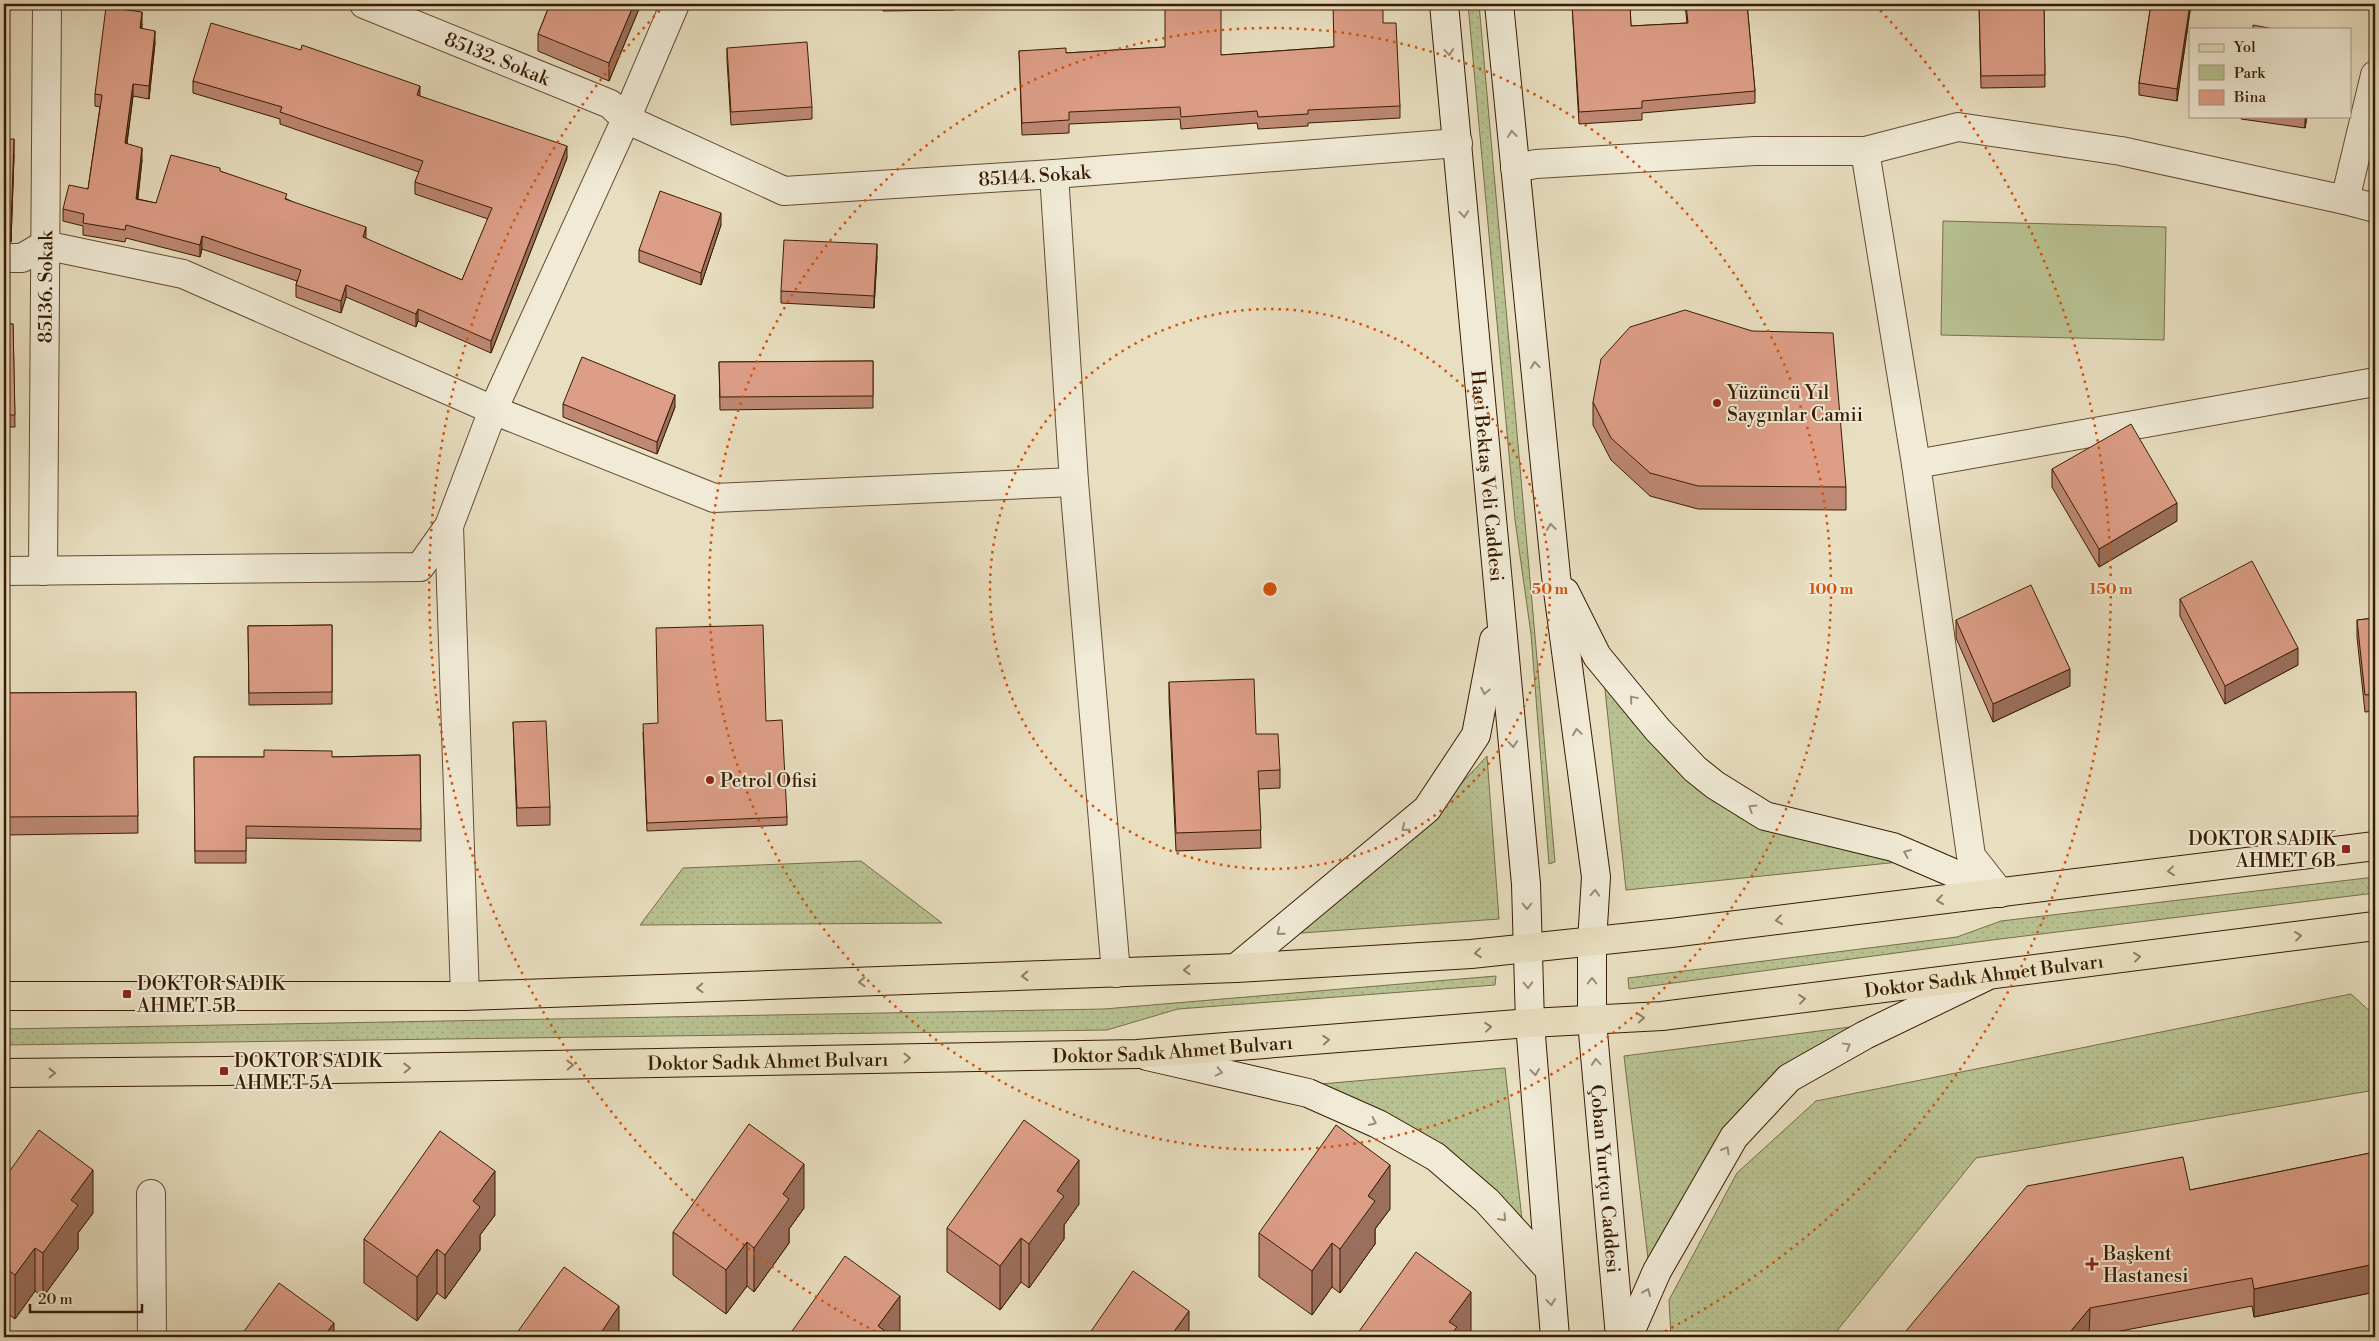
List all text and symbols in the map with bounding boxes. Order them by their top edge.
street label: 85132. Sokak [441,27,554,92]
legend [2189,28,2352,118]
text: Yol [2233,38,2256,57]
one-way arrow [1443,49,1454,57]
text: Park [2234,64,2266,83]
text: Bina [2233,88,2266,107]
one-way arrow [1507,130,1518,138]
street label: 85144. Sokak [978,160,1093,192]
one-way arrow [1458,210,1469,218]
street label: 85136. Sokak [34,230,58,343]
one-way arrow [1530,361,1541,369]
street label: Haci Bektaş Veli Caddesi [1465,369,1509,583]
place label: Yüzüncü Yıl Saygınlar Camii [1726,381,1863,427]
marker: Yüzüncü Yıl Saygınlar Camii [1711,397,1723,409]
one-way arrow [1546,523,1557,531]
centre of rings [1261,580,1279,598]
text: 50 m [1532,580,1568,599]
text: 100 m [1809,580,1854,599]
text: 150 m [2089,580,2133,599]
one-way arrow [1480,686,1490,695]
one-way arrow [1629,695,1638,704]
one-way arrow [1572,728,1583,736]
one-way arrow [1507,741,1518,749]
place label: Petrol Ofisi [720,769,817,793]
marker: Petrol Ofisi [704,774,716,786]
one-way arrow [1748,804,1757,814]
one-way arrow [1402,822,1411,830]
place label: DOKTOR SADIK AHMET 6B [2188,827,2337,873]
marker: DOKTOR SADIK AHMET 6B [2340,843,2352,855]
one-way arrow [1903,848,1912,859]
one-way arrow [2166,865,2174,876]
one-way arrow [1590,889,1601,897]
one-way arrow [1936,894,1944,905]
one-way arrow [1522,902,1532,910]
one-way arrow [1774,914,1782,925]
one-way arrow [1277,926,1286,935]
one-way arrow [2295,931,2303,942]
one-way arrow [1474,947,1482,958]
street label: Doktor Sadık Ahmet Bulvarı [1863,949,2105,1003]
one-way arrow [2133,952,2141,963]
one-way arrow [1183,965,1191,976]
one-way arrow [1020,971,1028,982]
place label: DOKTOR SADIK AHMET 5B [136,972,286,1018]
one-way arrow [858,977,866,987]
one-way arrow [1587,977,1597,984]
one-way arrow [696,982,704,993]
one-way arrow [1523,982,1534,990]
marker: DOKTOR SADIK AHMET 5B [121,988,133,1000]
one-way arrow [1799,994,1807,1005]
one-way arrow [1637,1012,1645,1023]
one-way arrow [1484,1022,1492,1033]
street label: Doktor Sadık Ahmet Bulvarı [1052,1031,1294,1069]
one-way arrow [1322,1034,1330,1045]
one-way arrow [1841,1042,1850,1052]
street label: Doktor Sadık Ahmet Bulvarı [647,1048,889,1076]
place label: DOKTOR SADIK AHMET 5A [233,1049,383,1095]
one-way arrow [904,1053,912,1063]
one-way arrow [1591,1058,1602,1066]
one-way arrow [566,1059,574,1070]
one-way arrow [404,1063,412,1073]
marker: DOKTOR SADIK AHMET 5A [218,1065,230,1077]
one-way arrow [1215,1066,1224,1077]
one-way arrow [49,1068,57,1078]
one-way arrow [1529,1068,1540,1076]
street label: Çoban Yurtçu Caddesi [1585,1083,1625,1274]
one-way arrow [1368,1116,1377,1126]
one-way arrow [1720,1147,1730,1156]
one-way arrow [1497,1212,1506,1221]
place label: Başkent Hastanesi [2102,1242,2188,1288]
marker: Başkent Hastanesi [2085,1257,2099,1271]
scale bar [30,1281,142,1313]
one-way arrow [1642,1289,1652,1297]
text: 20 m [38,1290,73,1309]
one-way arrow [1546,1299,1557,1307]

